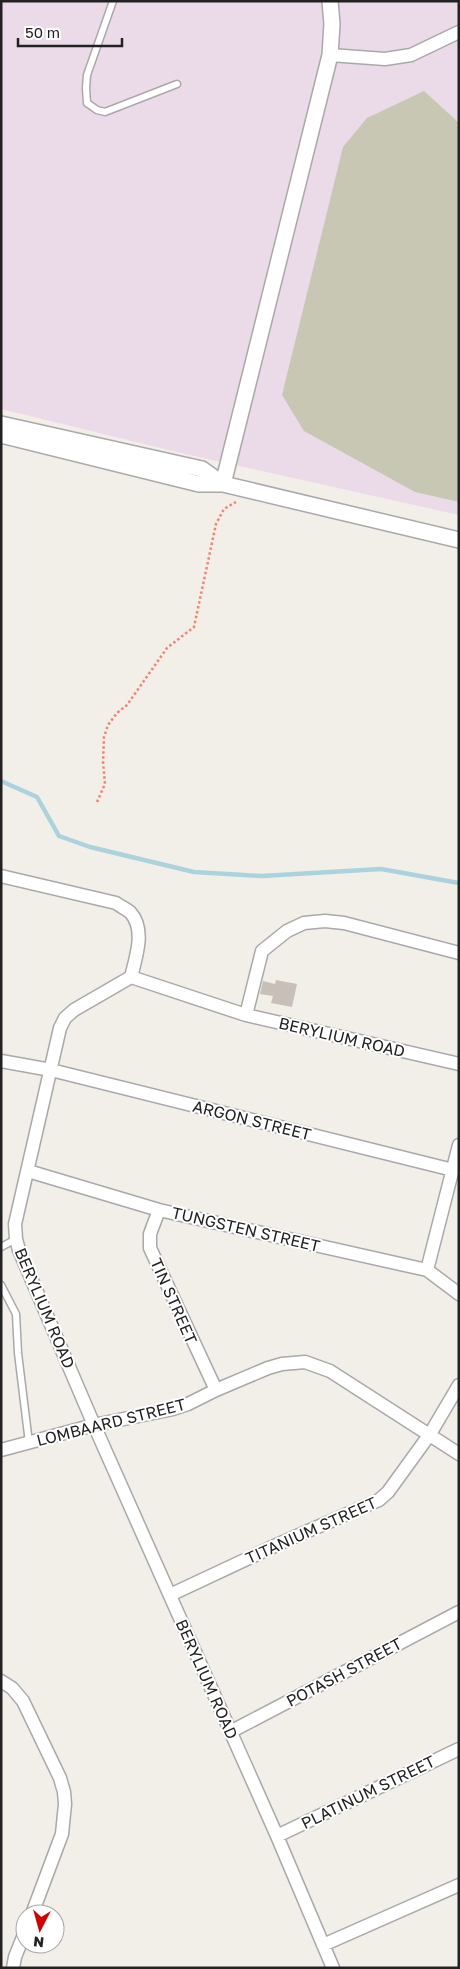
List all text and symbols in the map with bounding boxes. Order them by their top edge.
scale bar [18,15,121,47]
text: 50 m [25,23,60,41]
street label: BERYLIUM ROAD [277,1013,407,1061]
street label: ARGON STREET [191,1096,313,1144]
street label: TUNGSTEN STREET [170,1202,322,1256]
street label: BERYLIUM ROAD [11,1245,79,1371]
street label: TIN STREET [146,1255,202,1347]
street label: LOMBAARD STREET [34,1394,188,1450]
street label: TITANIUM STREET [242,1492,380,1568]
street label: BERYLIUM ROAD [172,1616,242,1742]
street label: POTASH STREET [283,1633,405,1711]
street label: PLATINUM STREET [298,1751,438,1833]
north arrow [15,1904,65,1954]
text: N [32,1933,45,1951]

